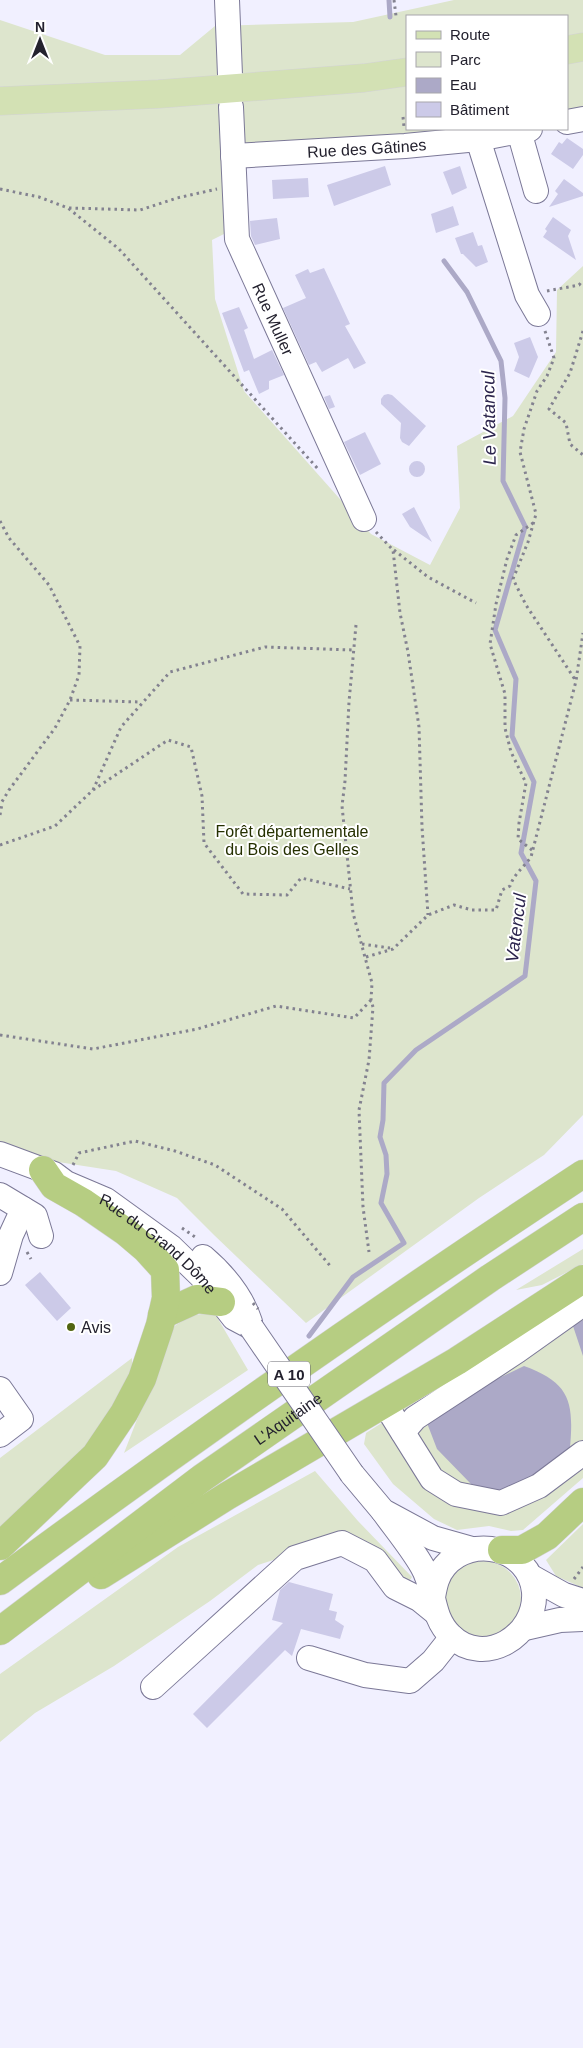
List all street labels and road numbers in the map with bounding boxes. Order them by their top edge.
street label: Rue des Gâtines [307,136,427,160]
street label: Rue Muller [250,280,297,358]
street label: Rue du Grand Dôme [97,1190,220,1297]
road number: A 10 [268,1362,310,1386]
street label: L'Aquitaine [251,1389,325,1448]

